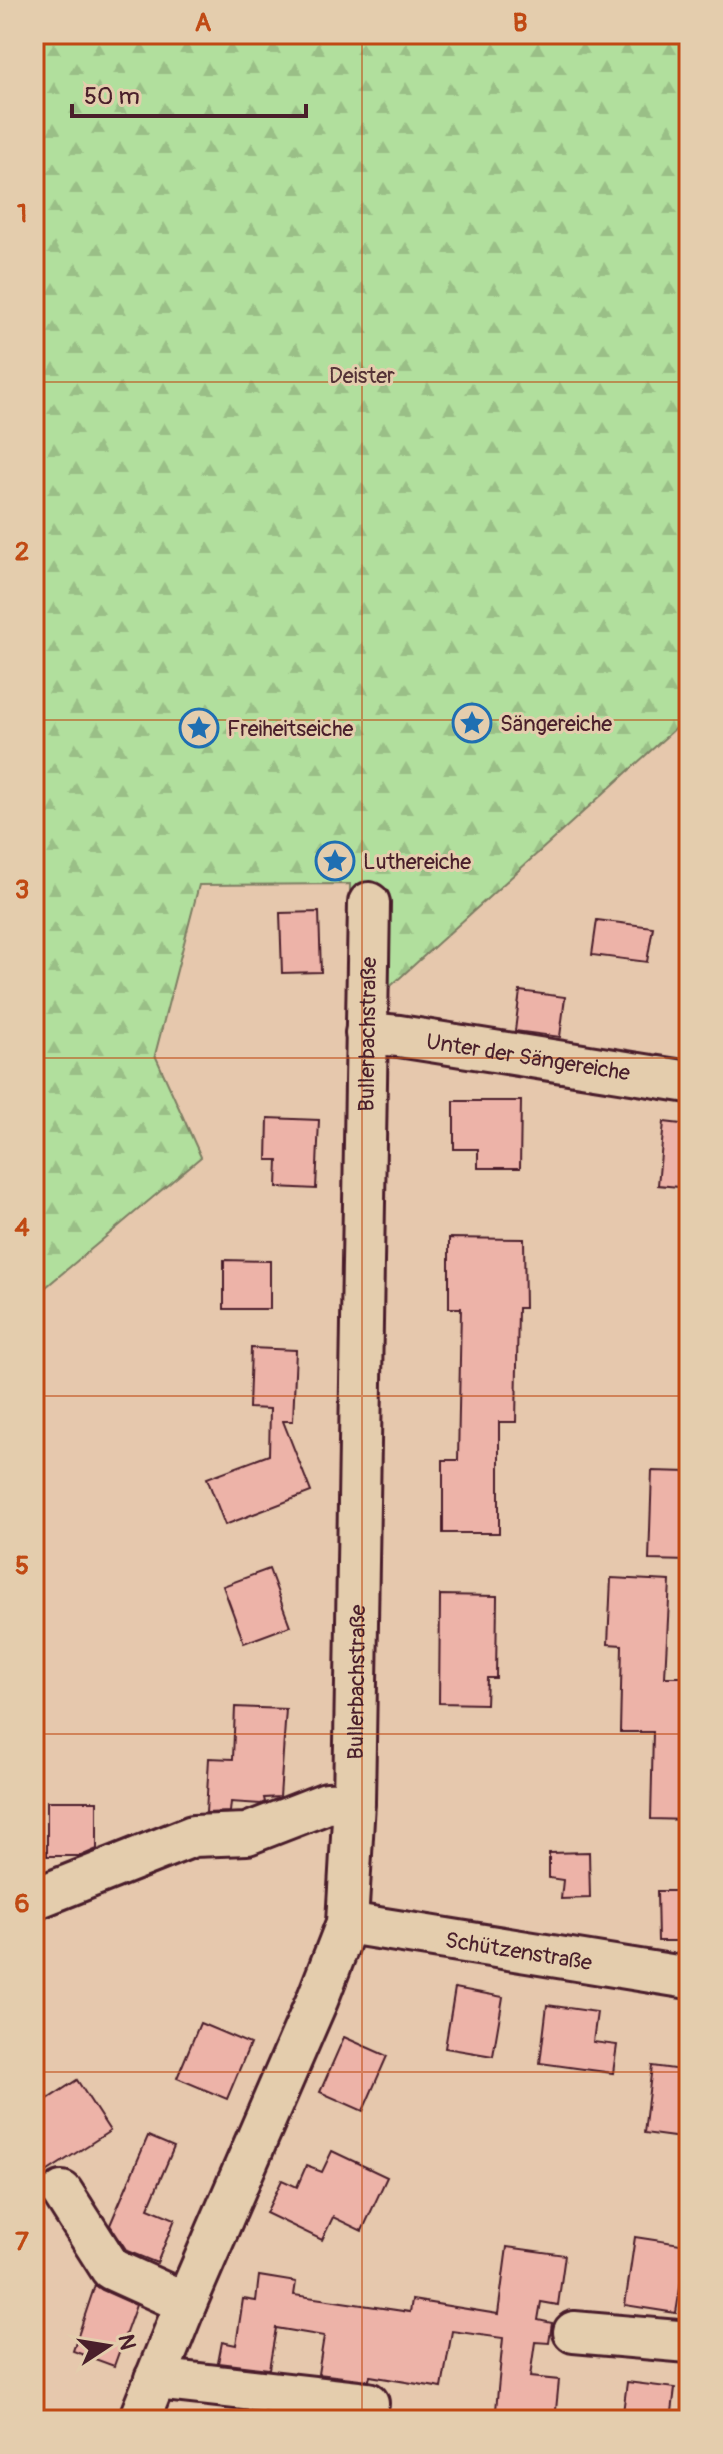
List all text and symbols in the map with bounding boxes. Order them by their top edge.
text: A [195,7,212,39]
text: B [513,7,527,39]
scale bar [72,68,306,118]
text: 50 m [84,82,140,111]
text: 1 [17,198,27,230]
park label: Deister [329,362,395,390]
text: 2 [15,536,29,568]
place icon: Sängereiche [451,702,493,744]
place icon: Freiheitseiche [178,707,220,749]
place label: Sängereiche [500,710,612,738]
place label: Freiheitseiche [227,715,353,743]
place icon: Luthereiche [314,840,356,882]
place label: Luthereiche [363,848,471,876]
text: 3 [15,874,29,906]
street label: Bullerbachstraße [353,956,383,1112]
street label: Unter der Sängereiche [424,1028,632,1087]
text: 4 [14,1212,30,1244]
text: 5 [15,1550,29,1582]
street label: Bullerbachstraße [342,1604,372,1760]
text: 6 [14,1888,30,1920]
street label: Schützenstraße [443,1926,594,1977]
text: 7 [15,2226,29,2258]
north arrow [68,2306,148,2386]
text: N [111,2332,142,2352]

